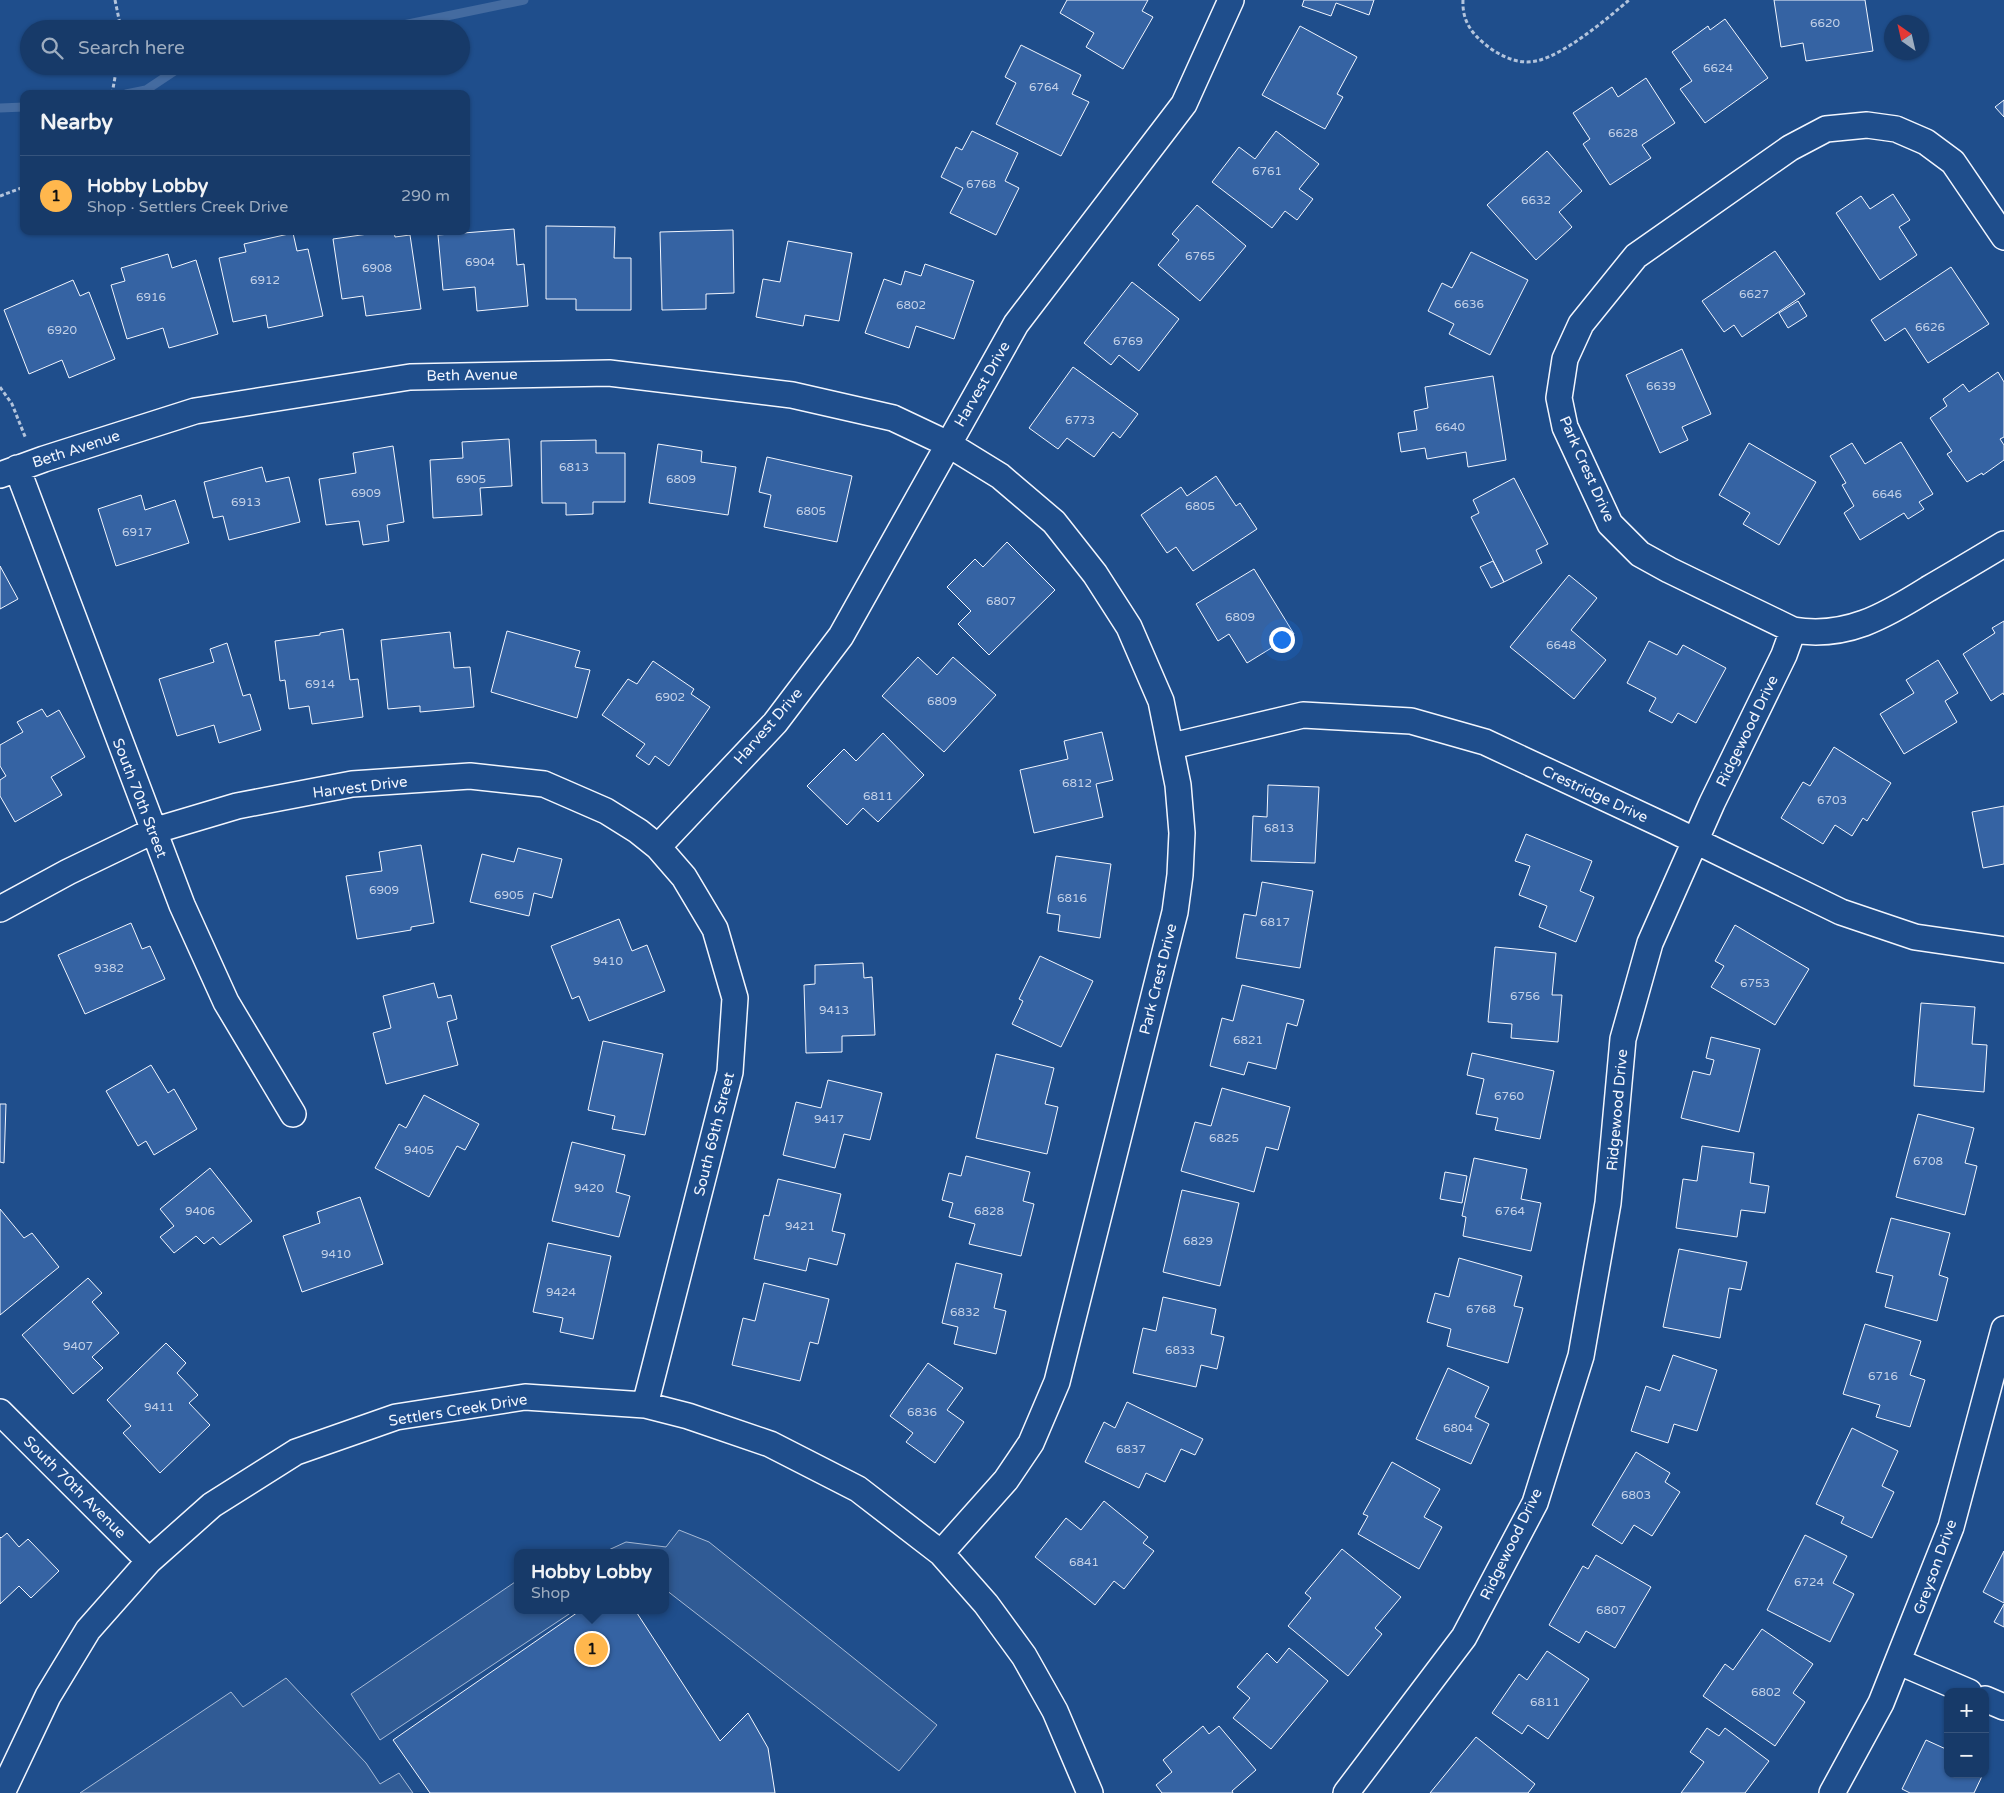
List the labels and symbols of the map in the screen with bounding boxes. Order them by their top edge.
north arrow [1884,15,1929,60]
house number: 6620 [1810,16,1841,30]
house number: 6624 [1703,61,1734,75]
house number: 6764 [1029,80,1060,94]
house number: 6628 [1608,126,1638,140]
house number: 6761 [1252,164,1282,178]
house number: 6768 [966,177,996,191]
house number: 6632 [1521,193,1551,207]
house number: 6765 [1185,249,1215,263]
house number: 6904 [465,255,496,269]
house number: 6908 [362,261,392,275]
house number: 6912 [250,273,280,287]
house number: 6627 [1739,287,1769,301]
house number: 6916 [136,290,166,304]
house number: 6636 [1454,297,1484,311]
house number: 6802 [896,298,926,312]
house number: 6626 [1915,320,1945,334]
house number: 6920 [47,323,78,337]
house number: 6769 [1113,334,1143,348]
street label: Harvest Drive [950,338,1014,430]
street label: Beth Avenue [426,365,518,385]
house number: 6639 [1646,379,1676,393]
house number: 6773 [1065,413,1095,427]
street label: Park Crest Drive [1556,413,1618,525]
house number: 6640 [1435,420,1466,434]
street label: Beth Avenue [30,426,122,472]
house number: 6813 [559,460,589,474]
house number: 6905 [456,472,486,486]
house number: 6809 [666,472,696,486]
house number: 6909 [351,486,381,500]
house number: 6646 [1872,487,1902,501]
house number: 6913 [231,495,261,509]
house number: 6805 [1185,499,1215,513]
house number: 6805 [796,504,826,518]
house number: 6917 [122,525,152,539]
house number: 6807 [986,594,1016,608]
house number: 6809 [1225,610,1255,624]
your location [1269,627,1295,653]
house number: 6648 [1546,638,1576,652]
street label: Ridgewood Drive [1712,672,1782,790]
house number: 6914 [305,677,336,691]
street label: Harvest Drive [730,684,806,768]
house number: 6902 [655,690,685,704]
house number: 6809 [927,694,957,708]
street label: South 70th Street [109,736,171,861]
street label: Crestridge Drive [1539,762,1651,826]
street label: Harvest Drive [311,772,409,802]
house number: 6812 [1062,776,1092,790]
house number: 6811 [863,789,893,803]
house number: 6703 [1817,793,1847,807]
house number: 6813 [1264,821,1294,835]
house number: 6909 [369,883,399,897]
house number: 6905 [494,888,524,902]
house number: 6816 [1057,891,1087,905]
house number: 6817 [1260,915,1290,929]
street label: Park Crest Drive [1135,922,1181,1036]
house number: 9410 [593,954,624,968]
house number: 9382 [94,961,124,975]
house number: 6753 [1740,976,1770,990]
house number: 6756 [1510,989,1540,1003]
house number: 9413 [819,1003,849,1017]
house number: 6821 [1233,1033,1263,1047]
street label: Ridgewood Drive [1603,1048,1631,1172]
street label: South 69th Street [690,1070,738,1198]
house number: 6760 [1494,1089,1525,1103]
house number: 9417 [814,1112,844,1126]
house number: 6825 [1209,1131,1239,1145]
house number: 9405 [404,1143,434,1157]
house number: 6708 [1913,1154,1943,1168]
house number: 9420 [574,1181,605,1195]
house number: 9406 [185,1204,215,1218]
house number: 6828 [974,1204,1004,1218]
house number: 6764 [1495,1204,1526,1218]
house number: 9421 [785,1219,815,1233]
house number: 6829 [1183,1234,1213,1248]
house number: 9410 [321,1247,352,1261]
house number: 9424 [546,1285,577,1299]
house number: 6768 [1466,1302,1496,1316]
house number: 6832 [950,1305,980,1319]
house number: 9407 [63,1339,93,1353]
house number: 6833 [1165,1343,1195,1357]
house number: 6716 [1868,1369,1898,1383]
street label: Settlers Creek Drive [387,1390,529,1430]
house number: 9411 [144,1400,174,1414]
house number: 6836 [907,1405,937,1419]
house number: 6804 [1443,1421,1474,1435]
street label: South 70th Avenue [20,1432,130,1542]
house number: 6837 [1116,1442,1146,1456]
street label: Ridgewood Drive [1476,1485,1546,1603]
house number: 6803 [1621,1488,1651,1502]
street label: Greyson Drive [1910,1517,1960,1617]
house number: 6841 [1069,1555,1099,1569]
house number: 6724 [1794,1575,1825,1589]
house number: 6807 [1596,1603,1626,1617]
pin: 1 [576,1630,608,1668]
house number: 6802 [1751,1685,1781,1699]
house number: 6811 [1530,1695,1560,1709]

